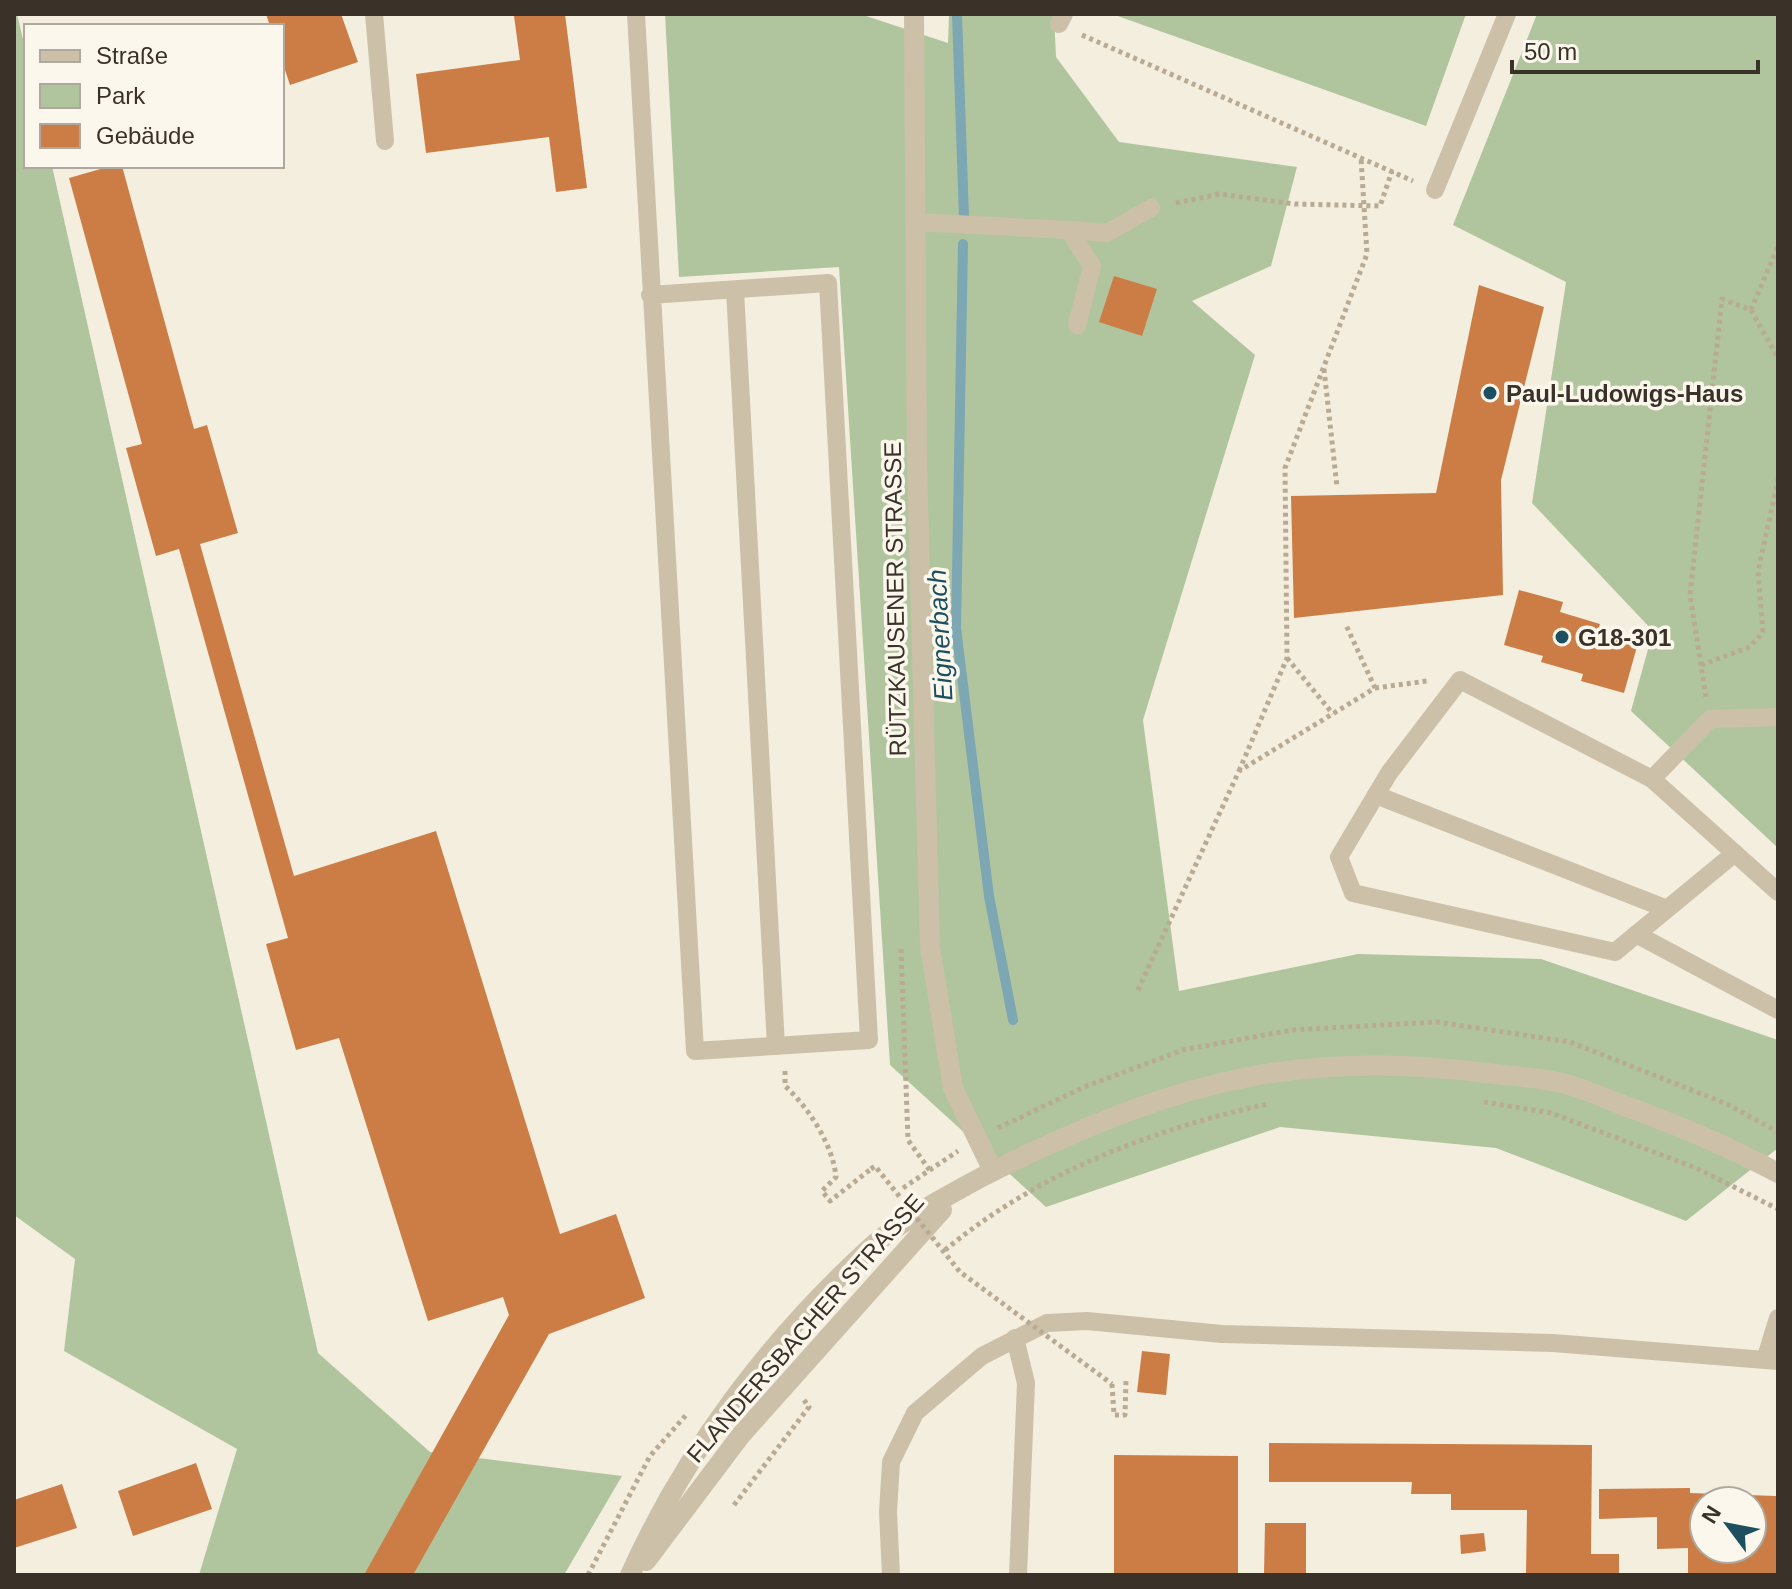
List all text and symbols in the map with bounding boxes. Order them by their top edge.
legend [24,24,284,168]
scale bar [1512,24,1758,74]
text: 50 m [1524,38,1577,65]
text: Straße [96,42,168,69]
text: Park [96,82,146,109]
text: Gebäude [96,122,195,149]
place label: Paul-Ludowigs-Haus [1506,380,1743,407]
marker: Paul-Ludowigs-Haus [1481,384,1499,402]
street label: RÜTZKAUSENER STRASSE [879,441,911,757]
water label: Eignerbach [922,569,958,701]
place label: G18-301 [1578,624,1671,651]
marker: G18-301 [1553,628,1571,646]
street label: FLANDERSBACHER STRASSE [681,1188,929,1468]
north arrow [1688,1485,1768,1565]
text: N [1697,1501,1726,1528]

